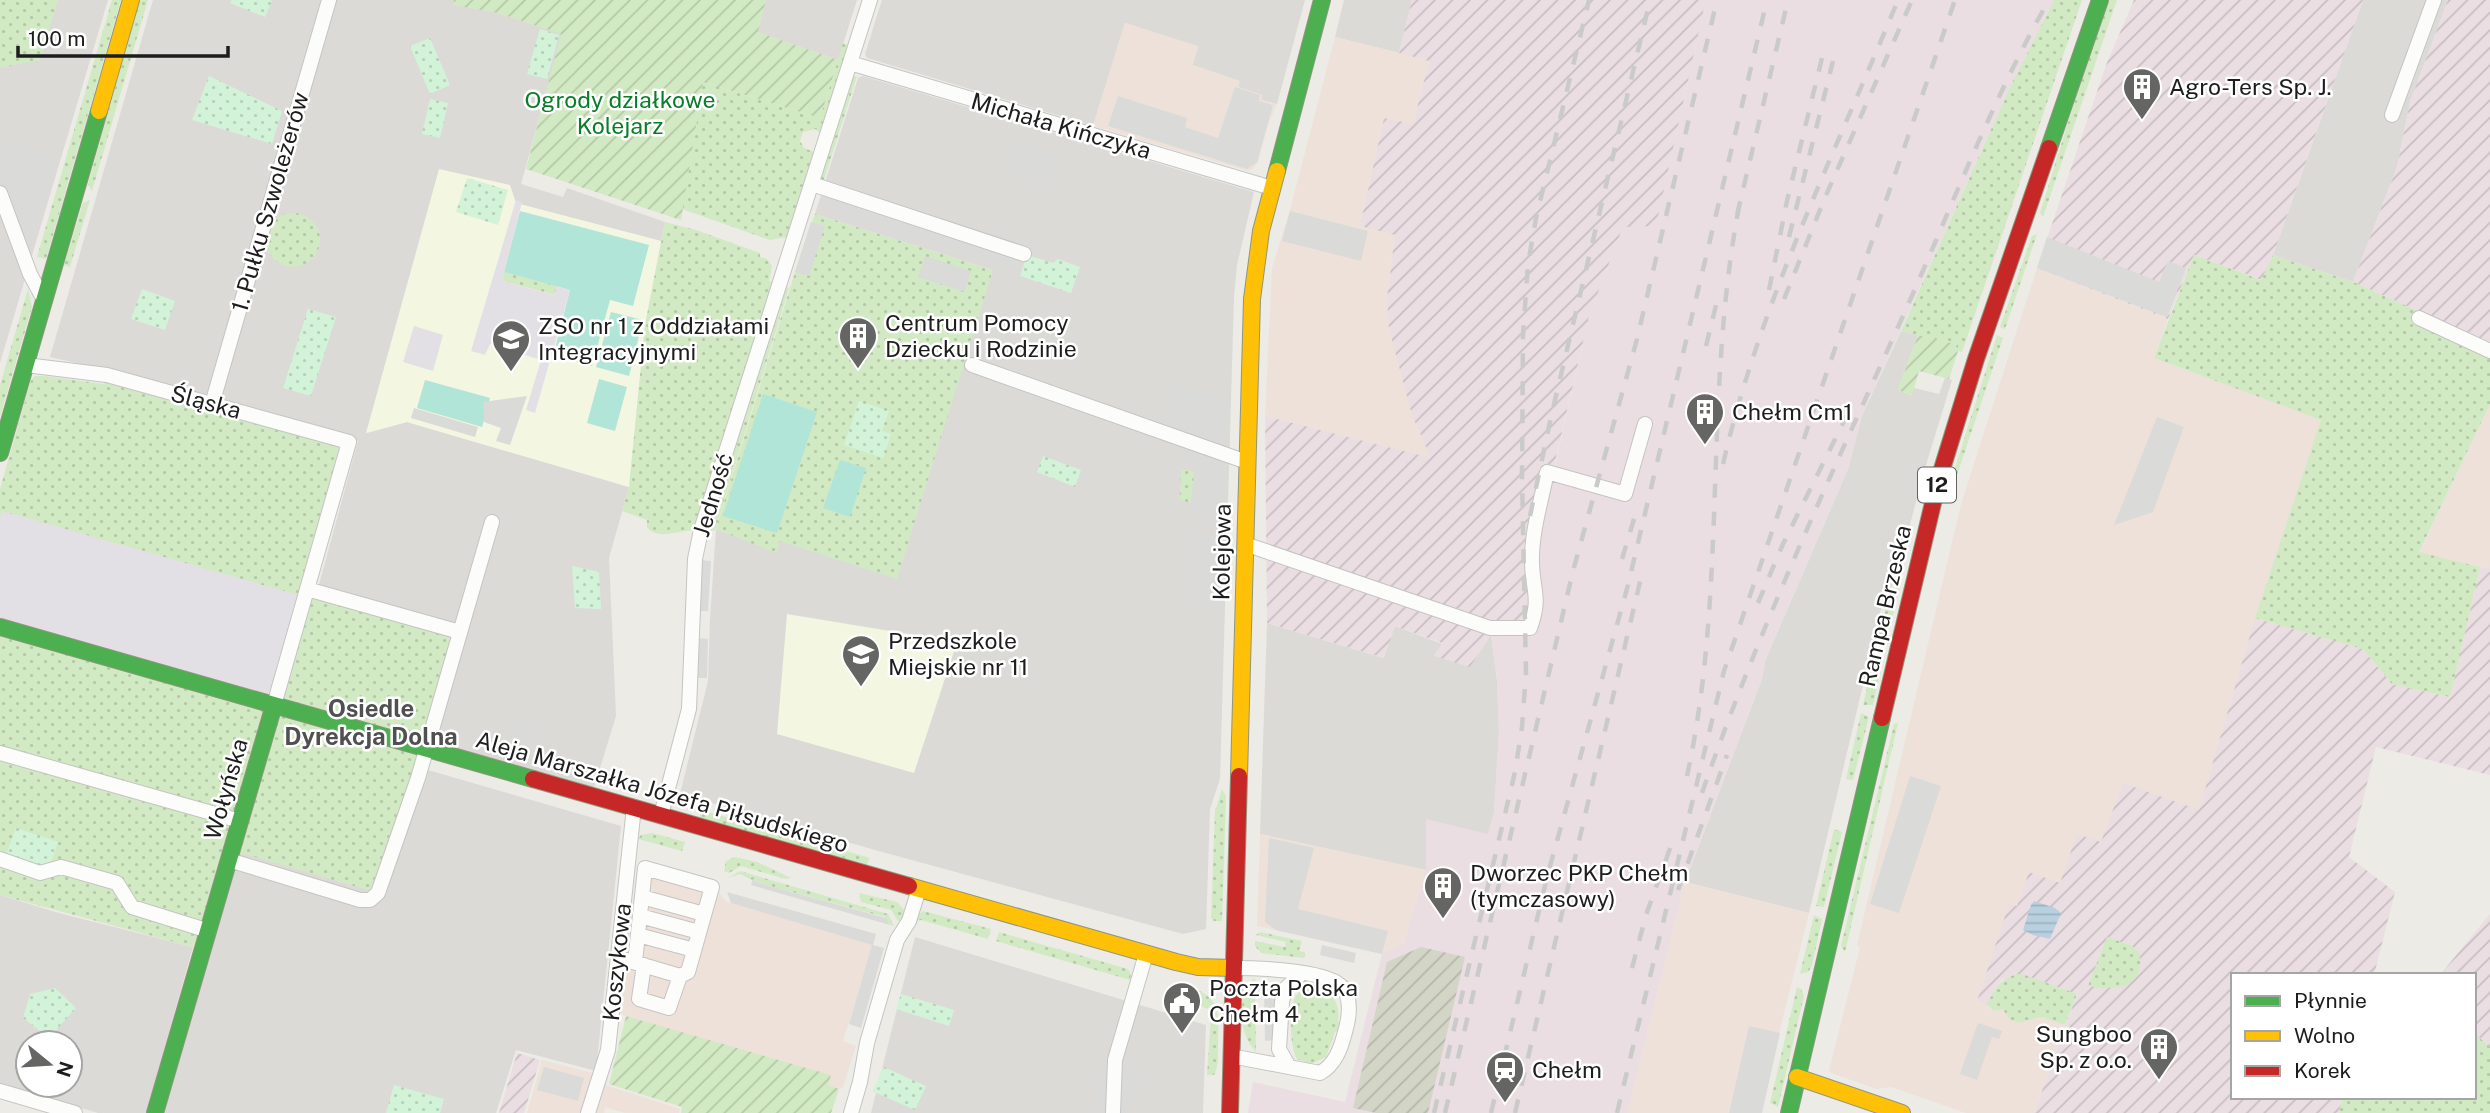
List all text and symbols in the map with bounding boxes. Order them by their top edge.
scale bar [18,14,228,58]
text: 100 m [28,26,85,51]
building icon: Agro-Ters Sp. J. [2121,66,2163,121]
place label: Agro-Ters Sp. J. [2169,73,2332,100]
park label: Ogrody działkowe Kolejarz [524,86,716,139]
street label: Michała Kińczyka [968,87,1154,164]
street label: 1. Pułku Szwoleżerów [225,89,314,315]
place label: Centrum Pomocy Dziecku i Rodzinie [885,309,1077,362]
place label: ZSO nr 1 z Oddziałami Integracyjnymi [538,312,769,365]
building icon: Centrum Pomocy Dziecku i Rodzinie [837,315,879,370]
school or university icon: ZSO nr 1 z Oddziałami Integracyjnymi [490,318,532,373]
street label: Śląska [168,379,244,424]
building icon: Chełm Cm1 [1684,391,1726,446]
place label: Chełm Cm1 [1732,398,1853,425]
street label: Jedność [687,450,738,540]
road number: 12 [1918,468,1956,503]
street label: Kolejowa [1207,503,1236,601]
street label: Rampa Brzeska [1853,522,1916,689]
place label: Przedszkole Miejskie nr 11 [888,627,1028,680]
school or university icon: Przedszkole Miejskie nr 11 [840,633,882,688]
district label: Osiedle Dyrekcja Dolna [284,694,458,750]
street label: Aleja Marszałka Józefa Piłsudskiego [473,725,851,858]
street label: Wołyńska [198,735,253,843]
place label: Dworzec PKP Chełm (tymczasowy) [1470,859,1688,912]
building icon: Dworzec PKP Chełm (tymczasowy) [1422,865,1464,920]
street label: Koszykowa [597,902,636,1022]
legend [2231,973,2476,1099]
place label: Poczta Polska Chełm 4 [1209,974,1358,1027]
public building icon: Poczta Polska Chełm 4 [1161,980,1203,1035]
text: Płynnie [2294,988,2367,1013]
place label: Sungboo Sp. z o.o. [2036,1020,2132,1073]
text: Wolno [2294,1023,2355,1048]
building icon: Sungboo Sp. z o.o. [2138,1026,2180,1081]
north arrow [14,1029,84,1099]
station icon: Chełm [1484,1049,1526,1104]
place label: Chełm [1532,1056,1602,1083]
text: Korek [2294,1058,2352,1083]
text: N [52,1059,78,1080]

